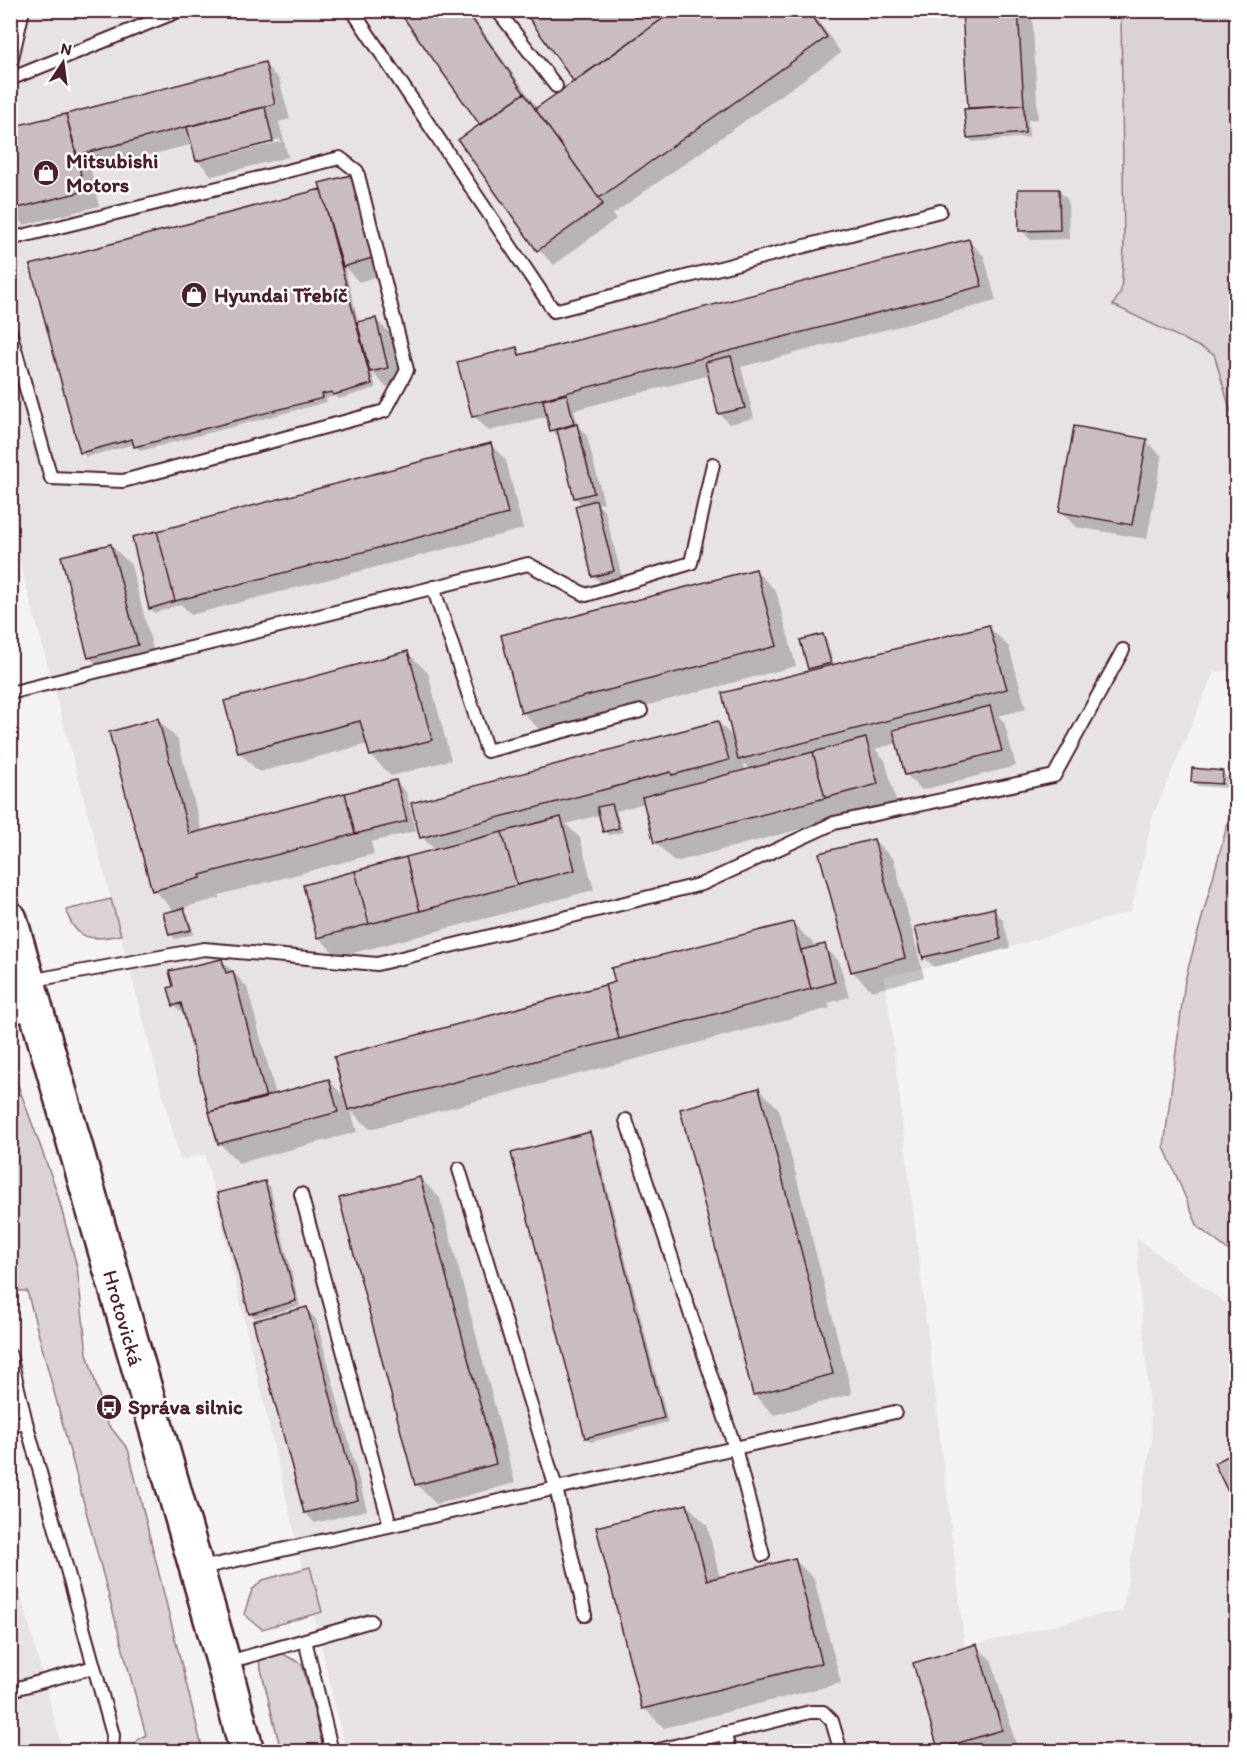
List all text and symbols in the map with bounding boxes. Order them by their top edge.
north arrow [33,33,93,93]
text: N [59,38,74,59]
place label: Mitsubishi Motors [66,148,158,197]
shop icon: Mitsubishi Motors [31,158,61,188]
shop icon: Hyundai Třebíč [179,280,209,310]
place label: Hyundai Třebíč [214,282,348,308]
street label: Hrotovická [98,1267,149,1369]
bus stop icon: Správa silnic [94,1392,124,1422]
place label: Správa silnic [128,1394,243,1420]

